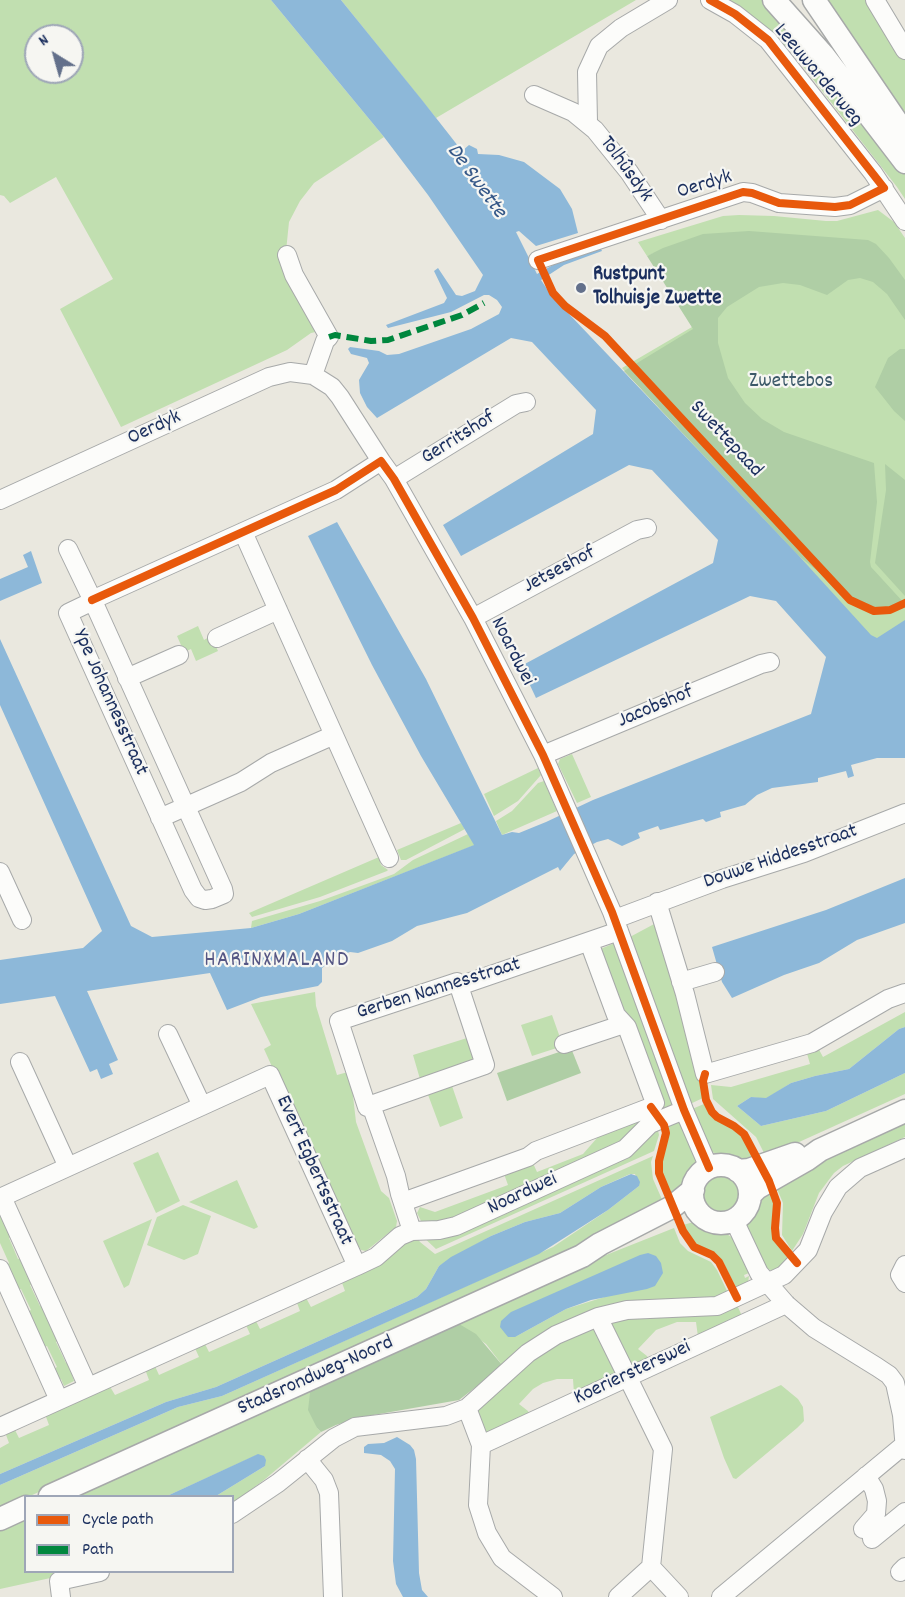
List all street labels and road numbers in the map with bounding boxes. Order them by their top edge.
street label: Leeuwarderweg [767,20,867,132]
street label: Tolhûsdyk [593,132,657,208]
street label: Oerdyk [675,166,735,206]
street label: Swettepaad [683,396,767,484]
street label: Oerdyk [124,406,186,452]
street label: Gerritshof [417,407,501,471]
street label: Jetseshof [520,542,600,600]
street label: Noardwei [483,613,539,691]
street label: Ype Johannesstraat [66,626,152,780]
street label: Jacobshof [614,681,698,735]
street label: Douwe Hiddesstraat [701,820,861,896]
street label: Gerben Nannesstraat [354,953,524,1027]
street label: Evert Egbertsstraat [269,1092,357,1250]
street label: Noardwei [484,1168,562,1222]
street label: Stadsrondweg-Noord [234,1331,398,1423]
street label: Koeriersterswei [571,1336,695,1412]

